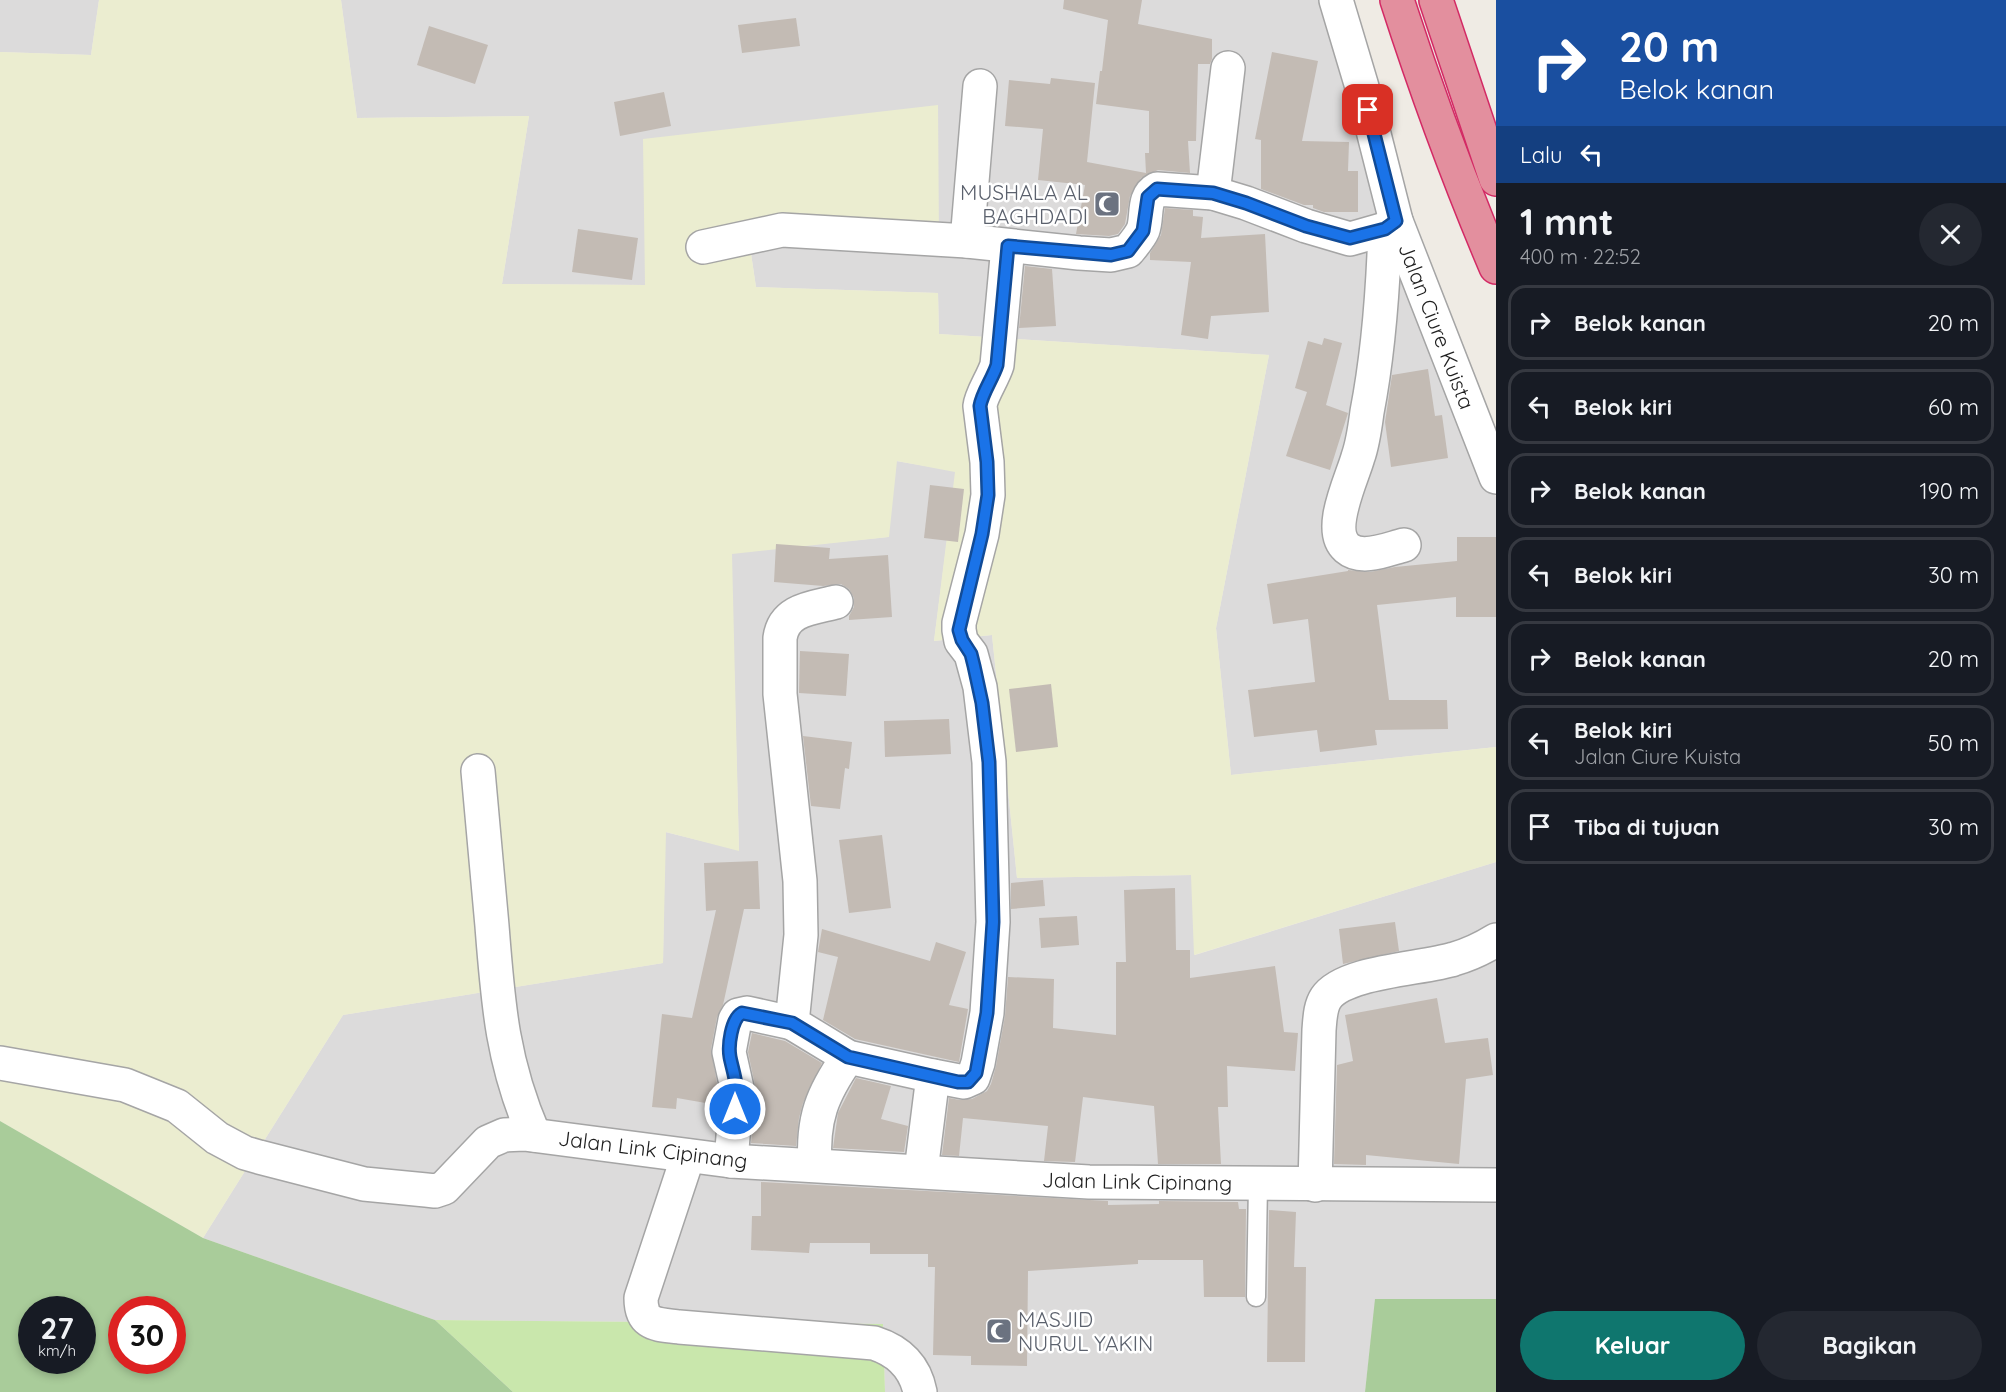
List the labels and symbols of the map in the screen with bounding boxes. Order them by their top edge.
pin [1342,84,1393,135]
place label: MUSHALA AL BAGHDADI [960,179,1088,229]
mosque icon: MUSHALA AL BAGHDADI [1092,189,1122,219]
street label: Jalan Ciure Kuista [1393,239,1481,413]
position arrow [703,1077,767,1141]
street label: Jalan Link Cipinang [557,1124,749,1174]
street label: Jalan Link Cipinang [1042,1166,1232,1196]
speed limit sign: 30 [108,1296,186,1374]
place label: MASJID NURUL YAKIN [1018,1306,1153,1356]
mosque icon: MASJID NURUL YAKIN [984,1316,1014,1346]

